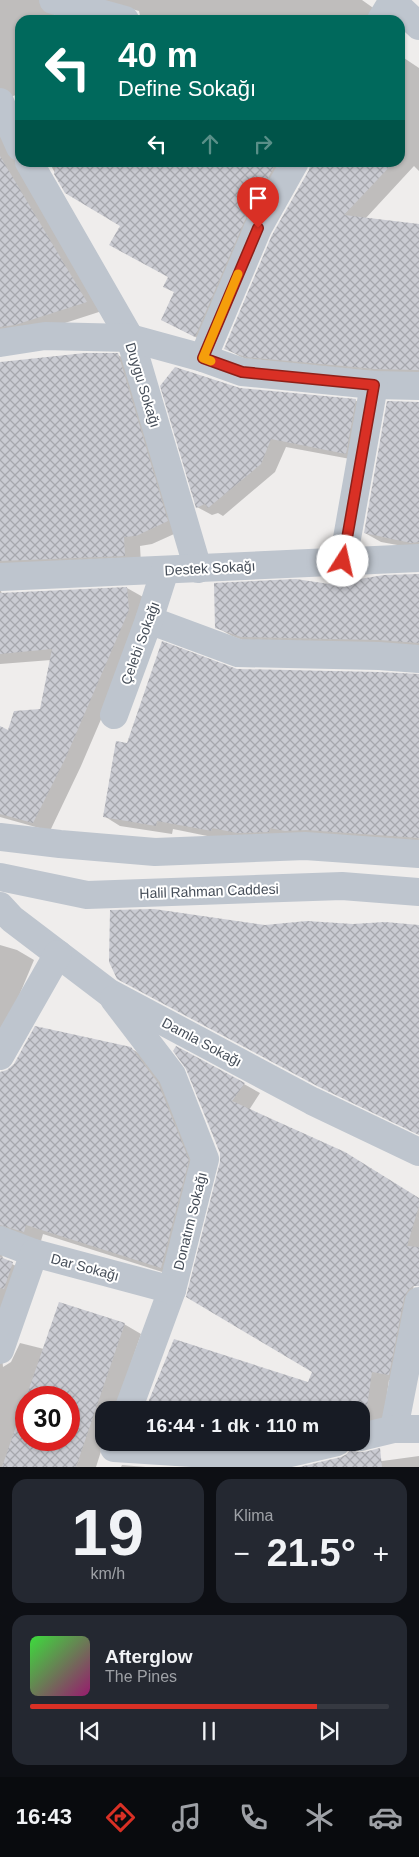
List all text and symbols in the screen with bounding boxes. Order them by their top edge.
icon: left [35,35,100,100]
text: 40 m [118,35,198,74]
text: Define Sokağı [118,76,256,101]
icon: left [143,130,171,158]
icon: ahead [196,130,224,158]
icon: right [249,130,277,158]
pin [237,177,279,228]
icon: arrive [244,184,272,212]
street label: Duygu Sokağı [122,341,164,429]
position arrow [316,534,368,586]
street label: Destek Sokağı [164,558,256,578]
street label: Çelebi Sokağı [118,599,162,687]
street label: Halil Rahman Caddesi [139,881,279,901]
street label: Damla Sokağı [159,1014,245,1070]
street label: Donatım Sokağı [170,1170,210,1272]
street label: Dar Sokağı [49,1250,121,1284]
speed limit sign: 30 [15,1386,80,1451]
text: 16:44 · 1 dk · 110 m [146,1415,319,1436]
text: 19 [72,1496,144,1569]
text: Klima [234,1507,274,1524]
text: 21.5° [267,1532,356,1574]
text: − [234,1538,250,1569]
text: + [373,1538,389,1569]
text: km/h [90,1565,125,1582]
text: Afterglow [105,1646,193,1667]
text: The Pines [105,1668,177,1685]
icon: previous [76,1717,104,1745]
icon: pause [195,1717,223,1745]
icon: next [315,1717,343,1745]
icon: directions [103,1800,138,1835]
icon: music [169,1800,204,1835]
icon: phone [236,1800,271,1835]
icon: climate [302,1800,337,1835]
icon: car [368,1800,403,1835]
text: 16:43 [16,1804,72,1829]

